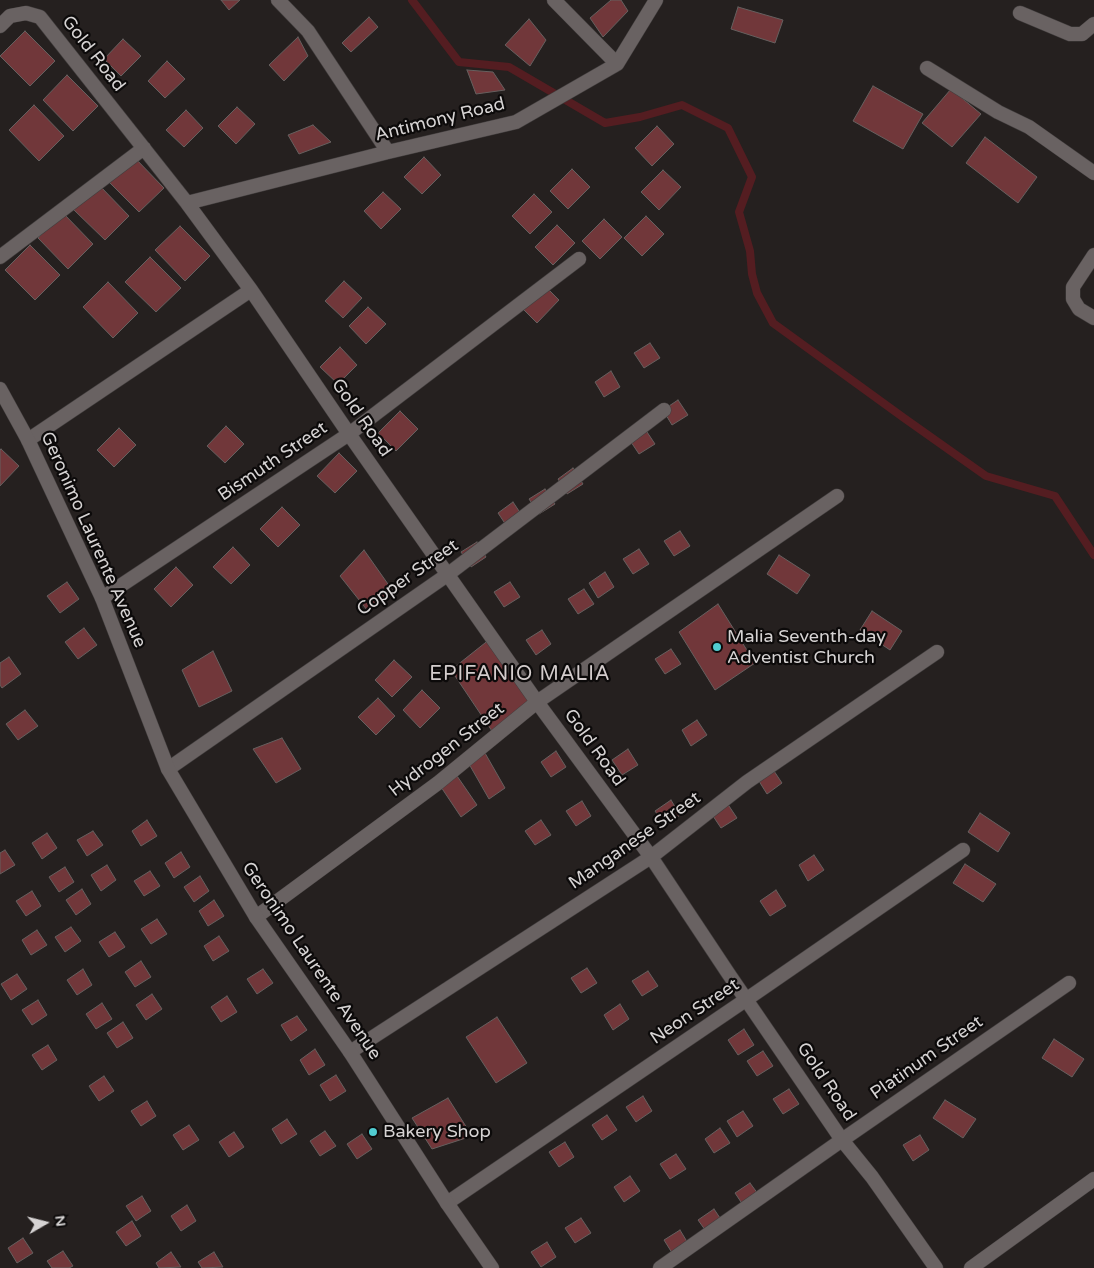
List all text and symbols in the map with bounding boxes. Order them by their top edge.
street label: Gold Road [57,12,129,96]
street label: Antimony Road [373,93,507,147]
street label: Gold Road [326,375,396,461]
street label: Bismuth Street [214,418,332,506]
street label: Geronimo Laurente Avenue [36,429,150,651]
street label: Copper Street [353,535,463,621]
place label: Malia Seventh-day Adventist Church [727,626,886,669]
marker: Malia Seventh-day Adventist Church [711,641,723,653]
district label: EPIFANIO MALIA [427,663,613,687]
street label: Hydrogen Street [385,698,509,802]
street label: Gold Road [559,705,629,791]
street label: Manganese Street [565,787,705,895]
street label: Geronimo Laurente Avenue [237,858,385,1064]
street label: Neon Street [647,974,743,1050]
street label: Platinum Street [867,1011,987,1105]
street label: Gold Road [792,1039,860,1125]
place label: Bakery Shop [383,1121,491,1143]
marker: Bakery Shop [367,1126,379,1138]
north arrow [20,1198,70,1248]
text: N [51,1214,70,1228]

